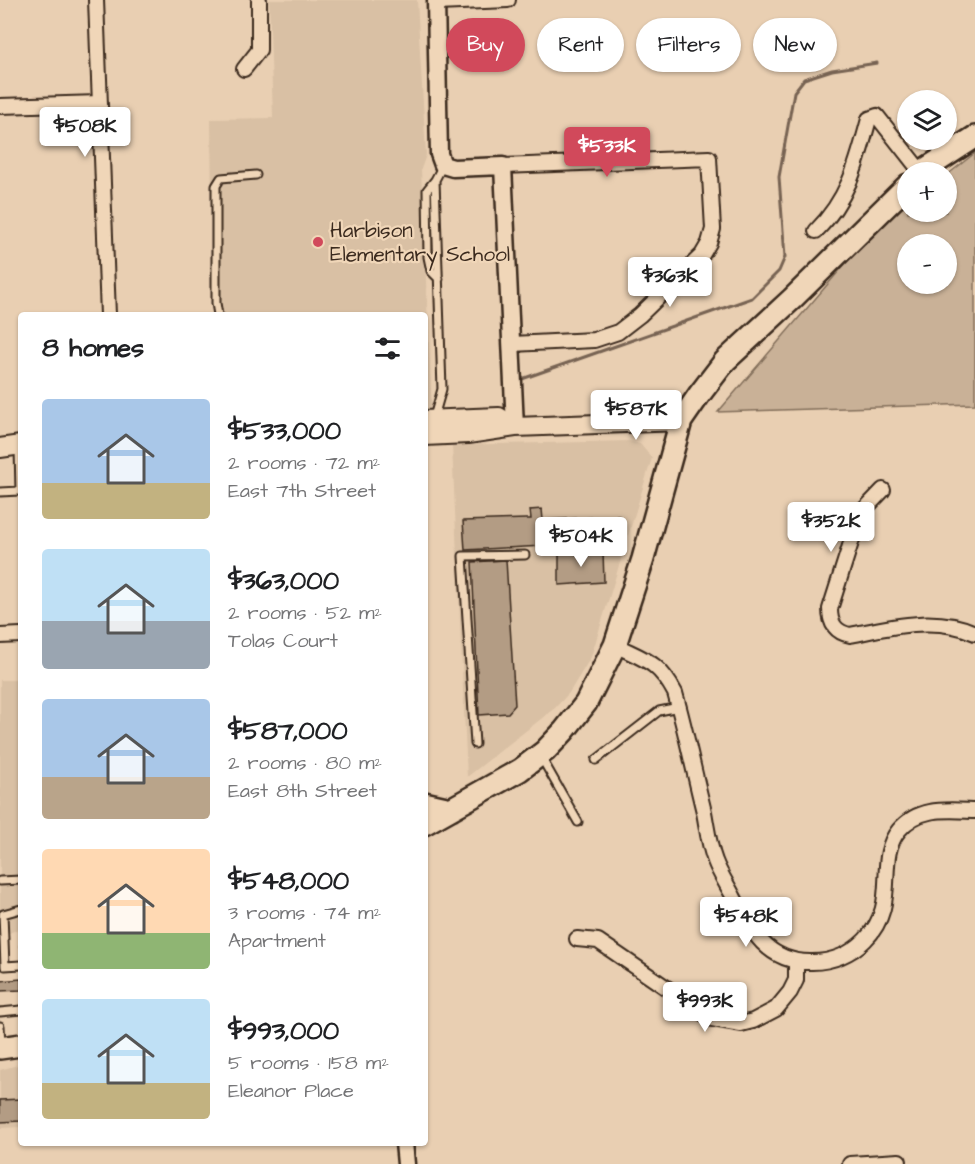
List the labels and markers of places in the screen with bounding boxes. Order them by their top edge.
pin: $508K [43,107,127,158]
pin: $533K [565,127,649,178]
place label: Harbison Elementary School [330,216,510,271]
marker: Harbison Elementary School [311,235,325,249]
pin: $363K [628,257,712,308]
pin: $587K [594,390,678,441]
pin: $352K [789,502,873,553]
pin: $504K [539,517,623,568]
pin: $548K [704,897,788,948]
pin: $993K [663,982,747,1033]

